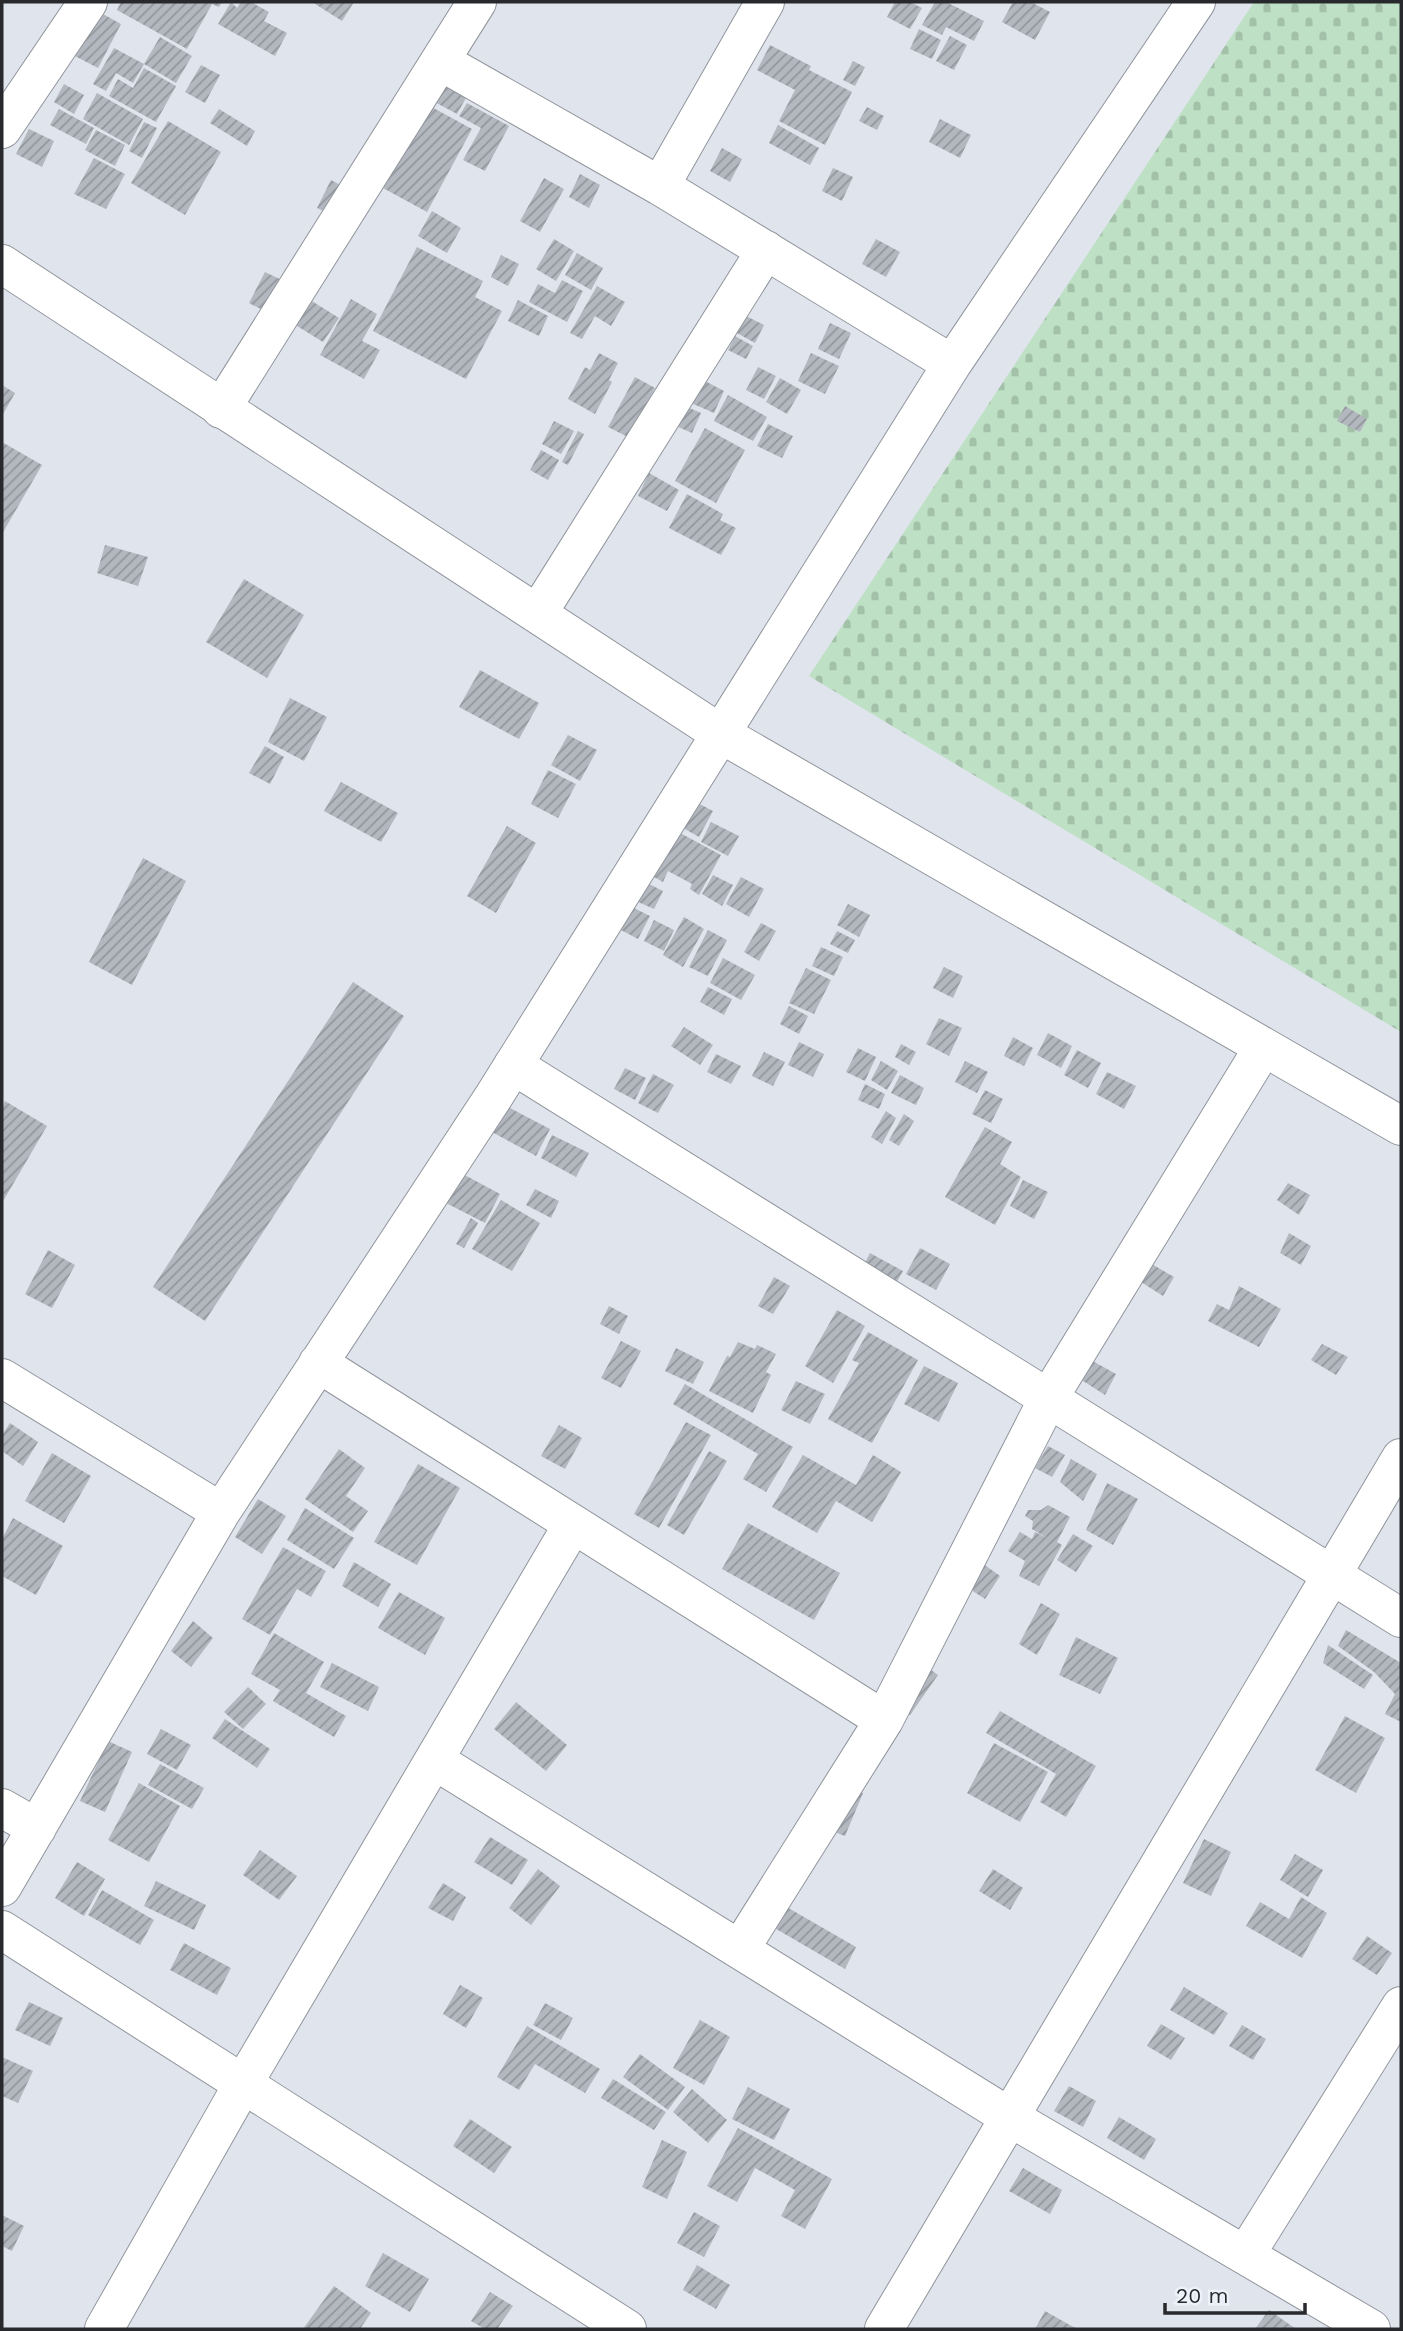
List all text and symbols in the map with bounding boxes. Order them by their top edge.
scale bar [1165,2272,1305,2316]
text: 20 m [1176,2283,1228,2308]

